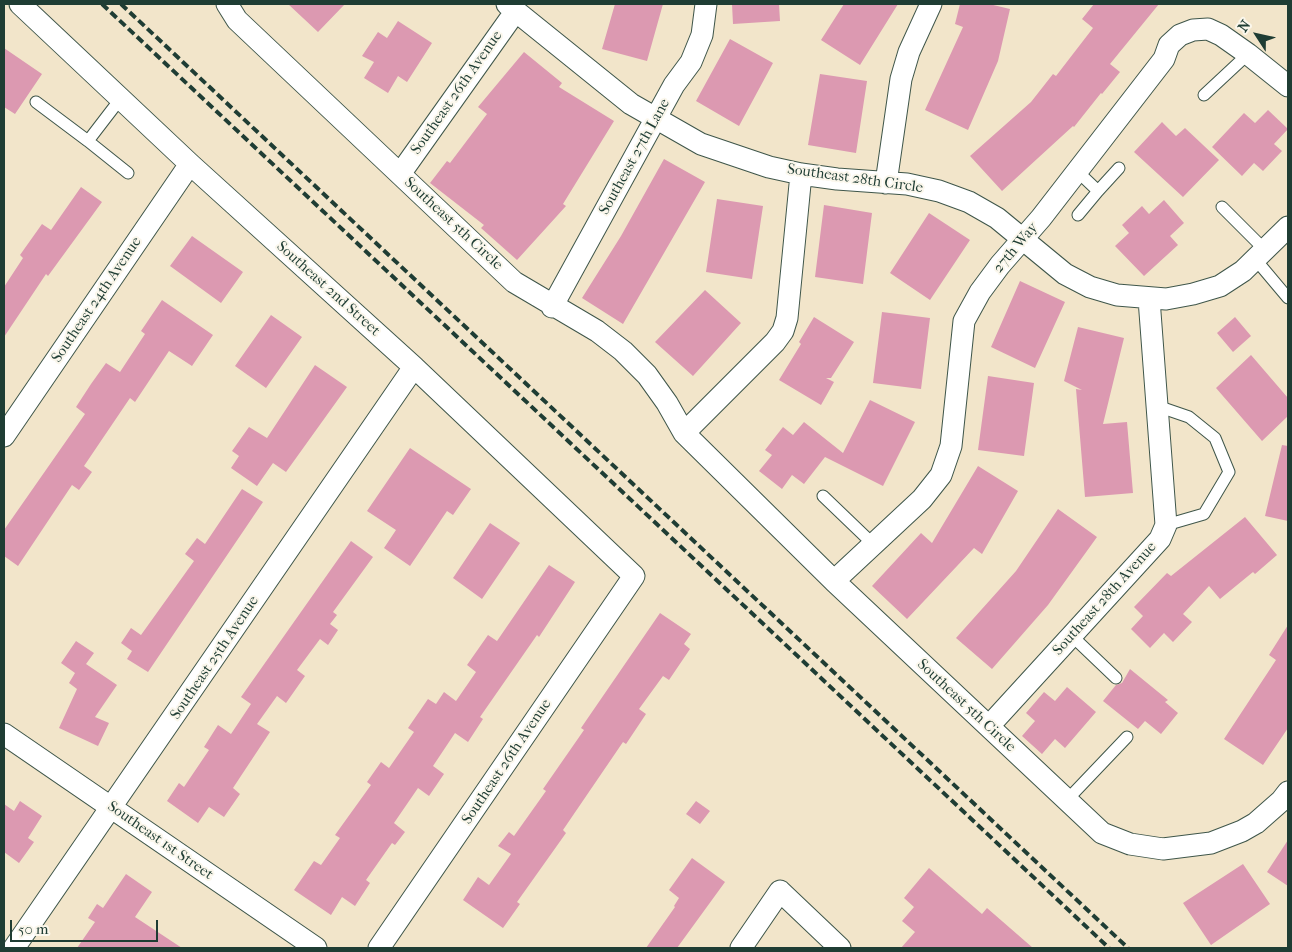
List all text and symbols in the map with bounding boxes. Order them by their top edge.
north arrow [1232,10,1282,60]
text: N [1234,17,1254,35]
street label: Southeast 26th Avenue [407,28,507,158]
street label: Southeast 27th Lane [596,96,674,218]
street label: Southeast 28th Circle [786,161,924,197]
street label: Southeast 5th Circle [400,174,506,274]
street label: 27th Way [990,219,1042,277]
street label: Southeast 24th Avenue [48,234,146,366]
street label: Southeast 2nd Street [273,238,383,340]
street label: Southeast 28th Avenue [1049,539,1161,659]
street label: Southeast 25th Avenue [167,593,263,723]
street label: Southeast 5th Circle [913,656,1019,756]
street label: Southeast 26th Avenue [458,696,556,828]
street label: Southeast 1st Street [104,798,216,884]
scale bar [12,910,160,942]
text: 50 m [18,920,48,938]

